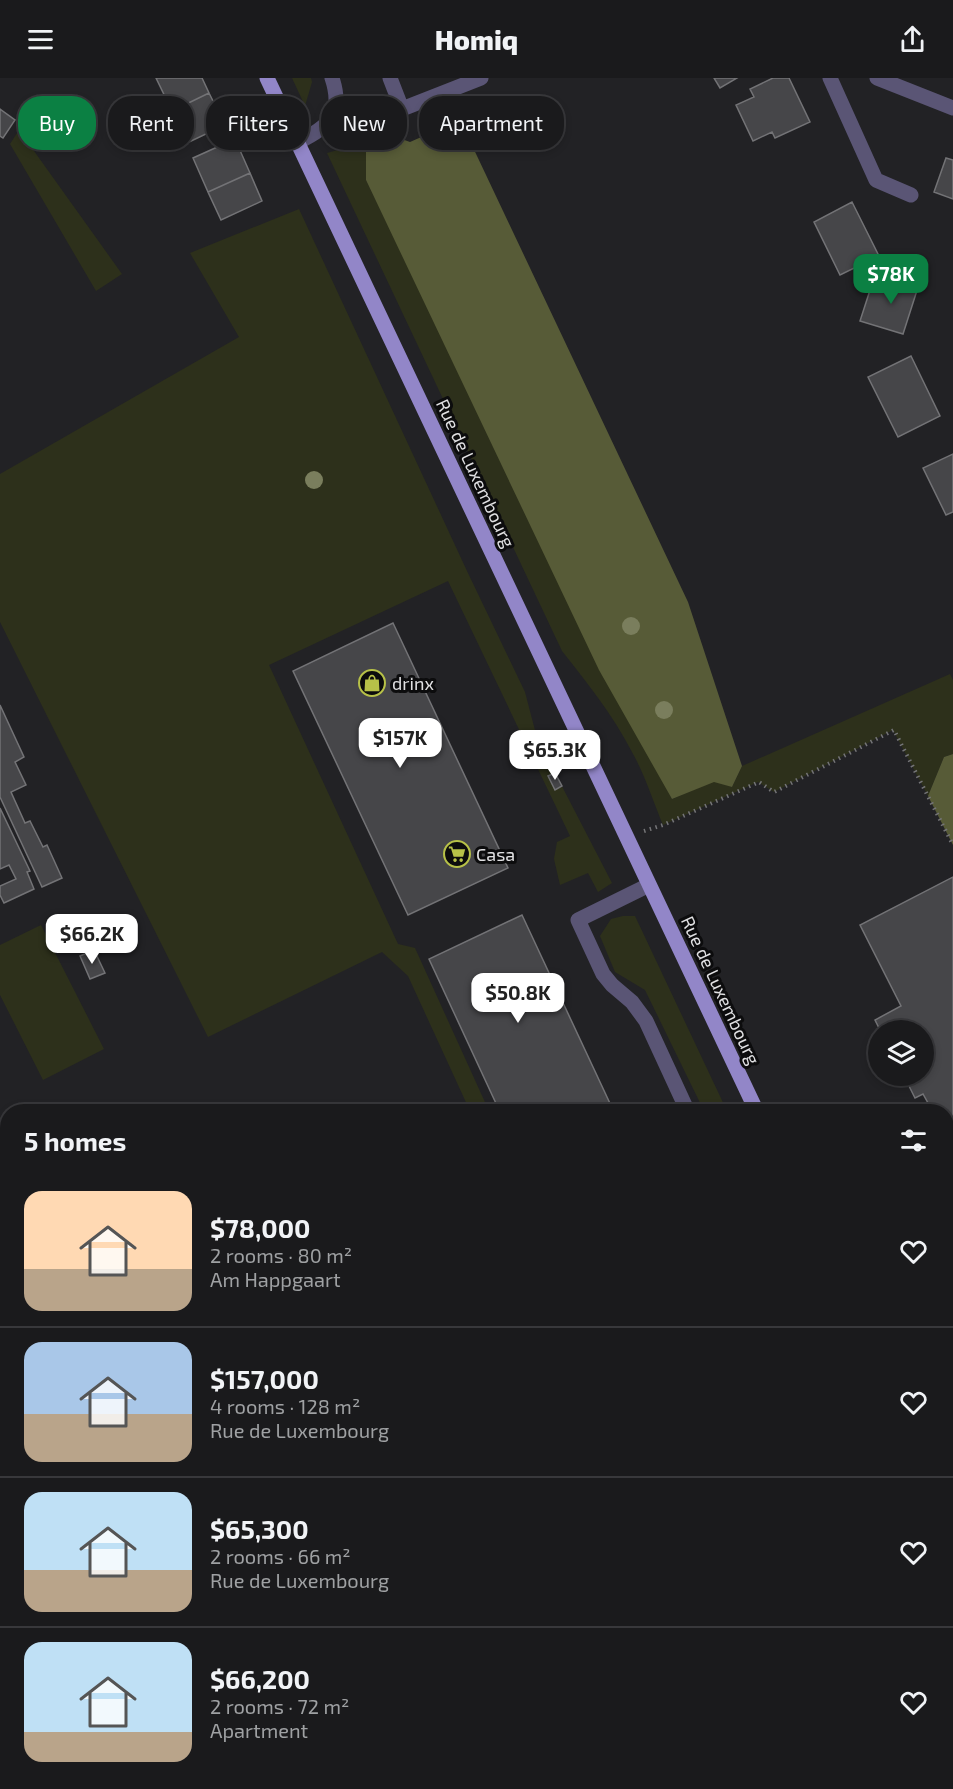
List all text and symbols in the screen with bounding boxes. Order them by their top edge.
icon: menu [24,23,57,56]
text: Homiq [435,23,518,55]
icon: share [896,23,929,56]
chip: Buy [18,96,96,150]
chip: Rent [108,96,194,150]
chip: Filters [206,96,309,150]
chip: New [321,96,407,150]
chip: Apartment [419,96,564,150]
pin: $78K [855,254,927,305]
text: $78K [867,261,915,285]
street label: Rue de Luxembourg [432,395,520,551]
shop icon: drinx [357,668,387,698]
place label: drinx [392,672,434,694]
pin: $157K [358,718,442,769]
text: $157K [373,725,427,749]
pin: $65.3K [506,730,604,781]
text: $65.3K [523,737,587,761]
supermarket icon: Casa [442,839,472,869]
place label: Casa [476,843,515,865]
street label: Rue de Luxembourg [677,912,765,1068]
pin: $66.2K [43,914,141,965]
text: $66.2K [60,921,124,945]
pin: $50.8K [469,973,567,1024]
text: $50.8K [485,980,551,1004]
map controls [868,1020,934,1086]
button: layers [868,1020,934,1086]
icon: filters [897,1124,930,1157]
text: 5 homes [24,1125,126,1156]
text: $78,000 [210,1212,311,1243]
icon: home [72,1215,144,1287]
icon: heart [897,1235,930,1268]
text: 2 rooms · 80 m² [210,1243,352,1267]
text: Am Happgaart [210,1267,341,1291]
text: $157,000 [210,1363,319,1394]
icon: home [72,1366,144,1438]
icon: heart [897,1386,930,1419]
text: 4 rooms · 128 m² [210,1394,360,1418]
text: Rue de Luxembourg [210,1418,389,1442]
text: $65,300 [210,1513,309,1544]
icon: home [72,1516,144,1588]
icon: heart [897,1536,930,1569]
text: 2 rooms · 66 m² [210,1544,351,1568]
text: Rue de Luxembourg [210,1568,389,1592]
text: $66,200 [210,1663,310,1694]
icon: home [72,1666,144,1738]
icon: heart [897,1686,930,1719]
text: 2 rooms · 72 m² [210,1694,349,1718]
text: Apartment [210,1718,308,1742]

